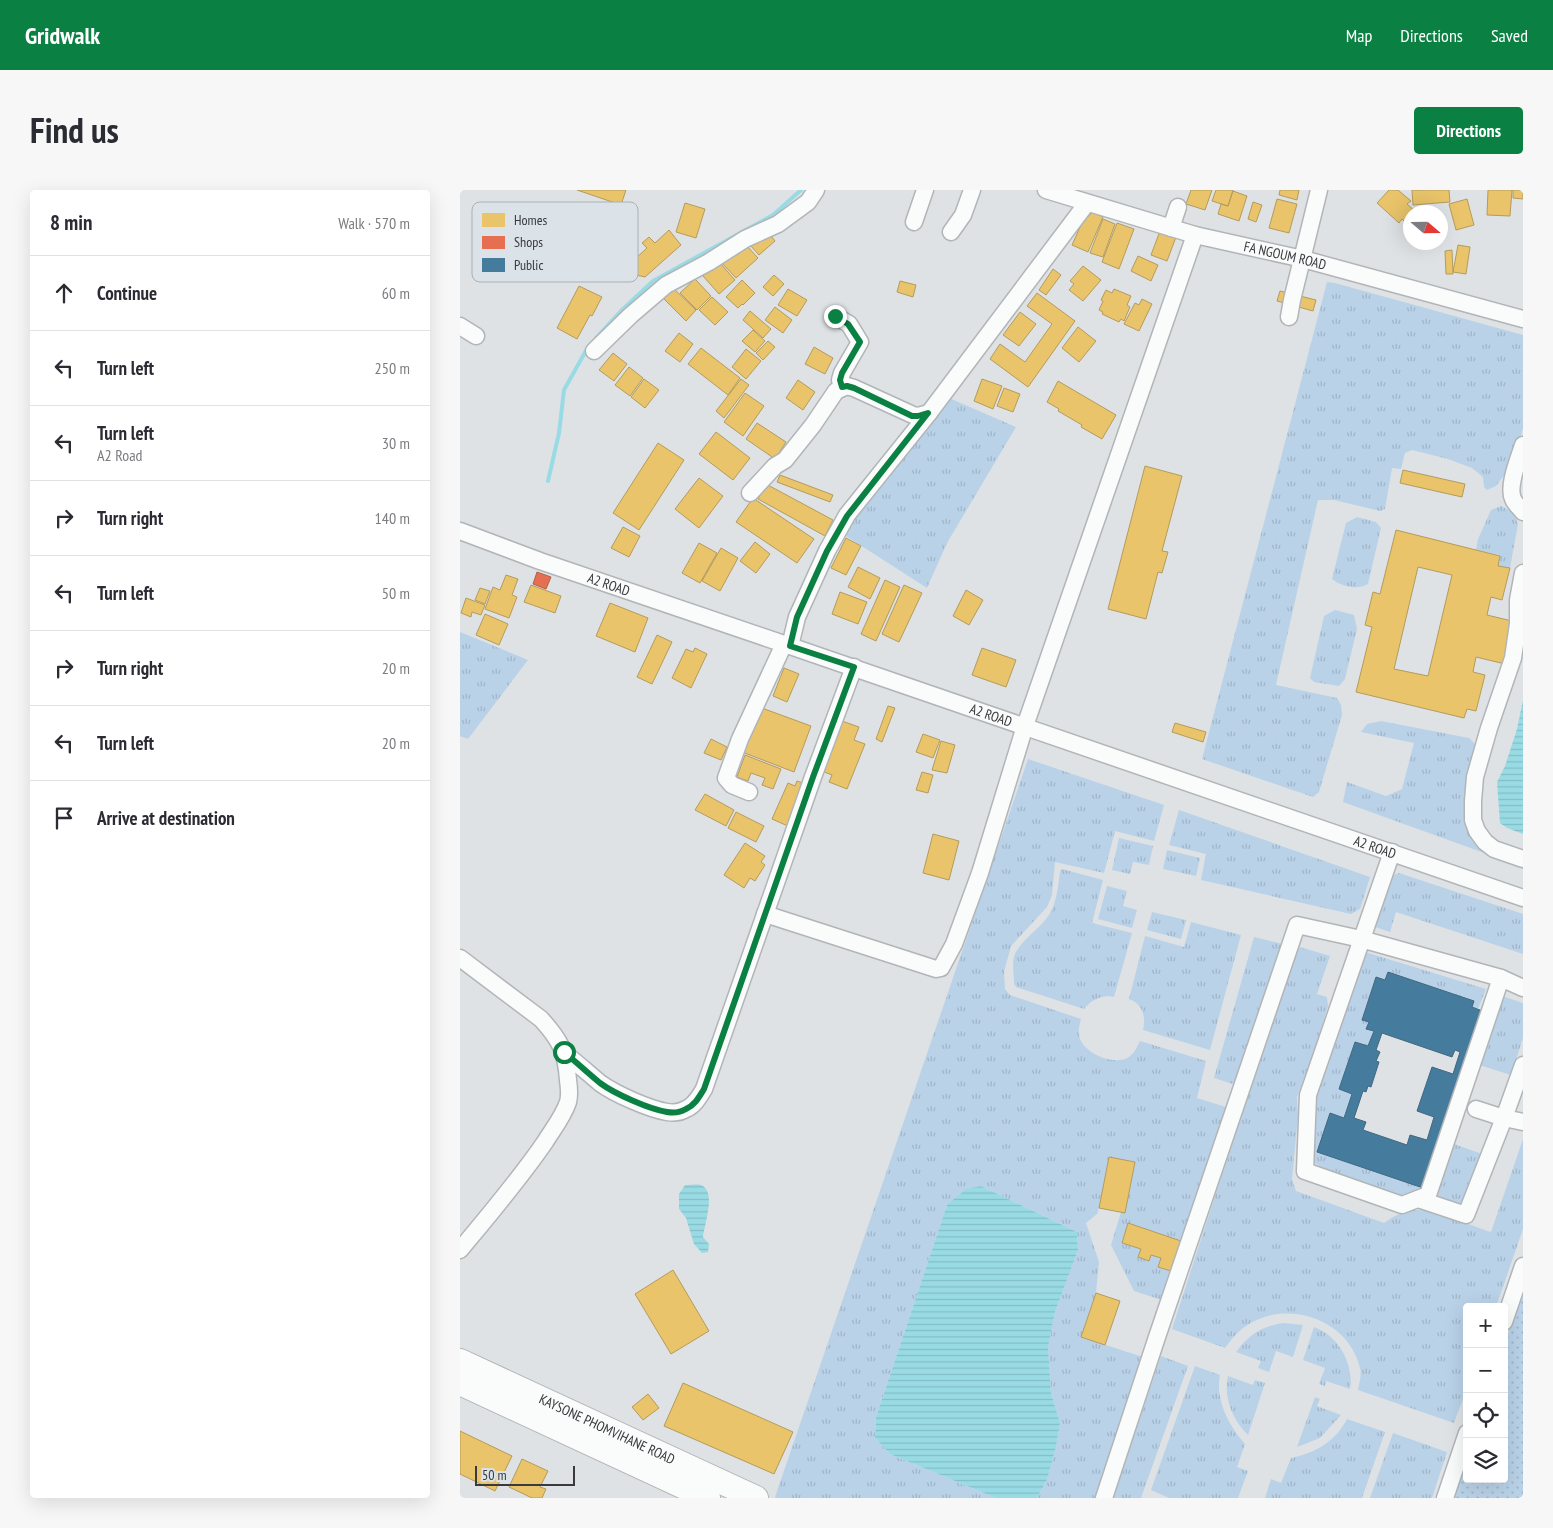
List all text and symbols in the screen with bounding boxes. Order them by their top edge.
text: Gridwalk [25,20,100,51]
text: Map [1346,24,1372,47]
text: Directions [1400,24,1463,47]
text: Saved [1491,24,1528,47]
text: Find us [30,107,119,153]
button: Directions [1414,107,1523,154]
legend [472,202,638,282]
north arrow [1403,205,1448,250]
text: 8 min [50,209,92,236]
text: Homes [514,211,547,229]
text: Walk · 570 m [338,213,410,233]
text: Shops [514,233,543,251]
street label: FA NGOUM ROAD [1242,237,1328,274]
text: Public [514,256,543,274]
icon: ahead [50,279,78,307]
text: Continue [97,281,157,305]
text: 60 m [382,283,410,303]
route end [824,305,847,328]
icon: left [50,354,78,382]
text: Turn left [97,356,154,380]
text: 250 m [375,358,410,378]
text: Turn left [97,421,154,445]
icon: left [50,429,78,457]
text: 30 m [382,433,410,453]
text: A2 Road [97,445,142,465]
icon: right [50,504,78,532]
text: Turn right [97,506,163,530]
text: 140 m [375,508,410,528]
street label: A2 ROAD [585,569,632,600]
icon: left [50,579,78,607]
text: Turn left [97,581,154,605]
text: 50 m [382,583,410,603]
icon: right [50,654,78,682]
text: Turn right [97,656,163,680]
text: 20 m [382,658,410,678]
street label: A2 ROAD [967,699,1015,731]
icon: left [50,729,78,757]
text: Turn left [97,731,154,755]
text: 20 m [382,733,410,753]
icon: arrive [50,804,78,832]
text: Arrive at destination [97,806,235,830]
street label: A2 ROAD [1351,831,1398,863]
route start [553,1041,576,1064]
map controls [1463,1303,1508,1483]
button: + [1463,1303,1508,1348]
button: − [1463,1348,1508,1393]
street label: KAYSONE PHOMVIHANE ROAD [536,1390,678,1468]
button: locate [1463,1393,1508,1438]
button: layers [1463,1438,1508,1483]
scale bar [475,1463,575,1486]
text: 50 m [482,1466,507,1484]

